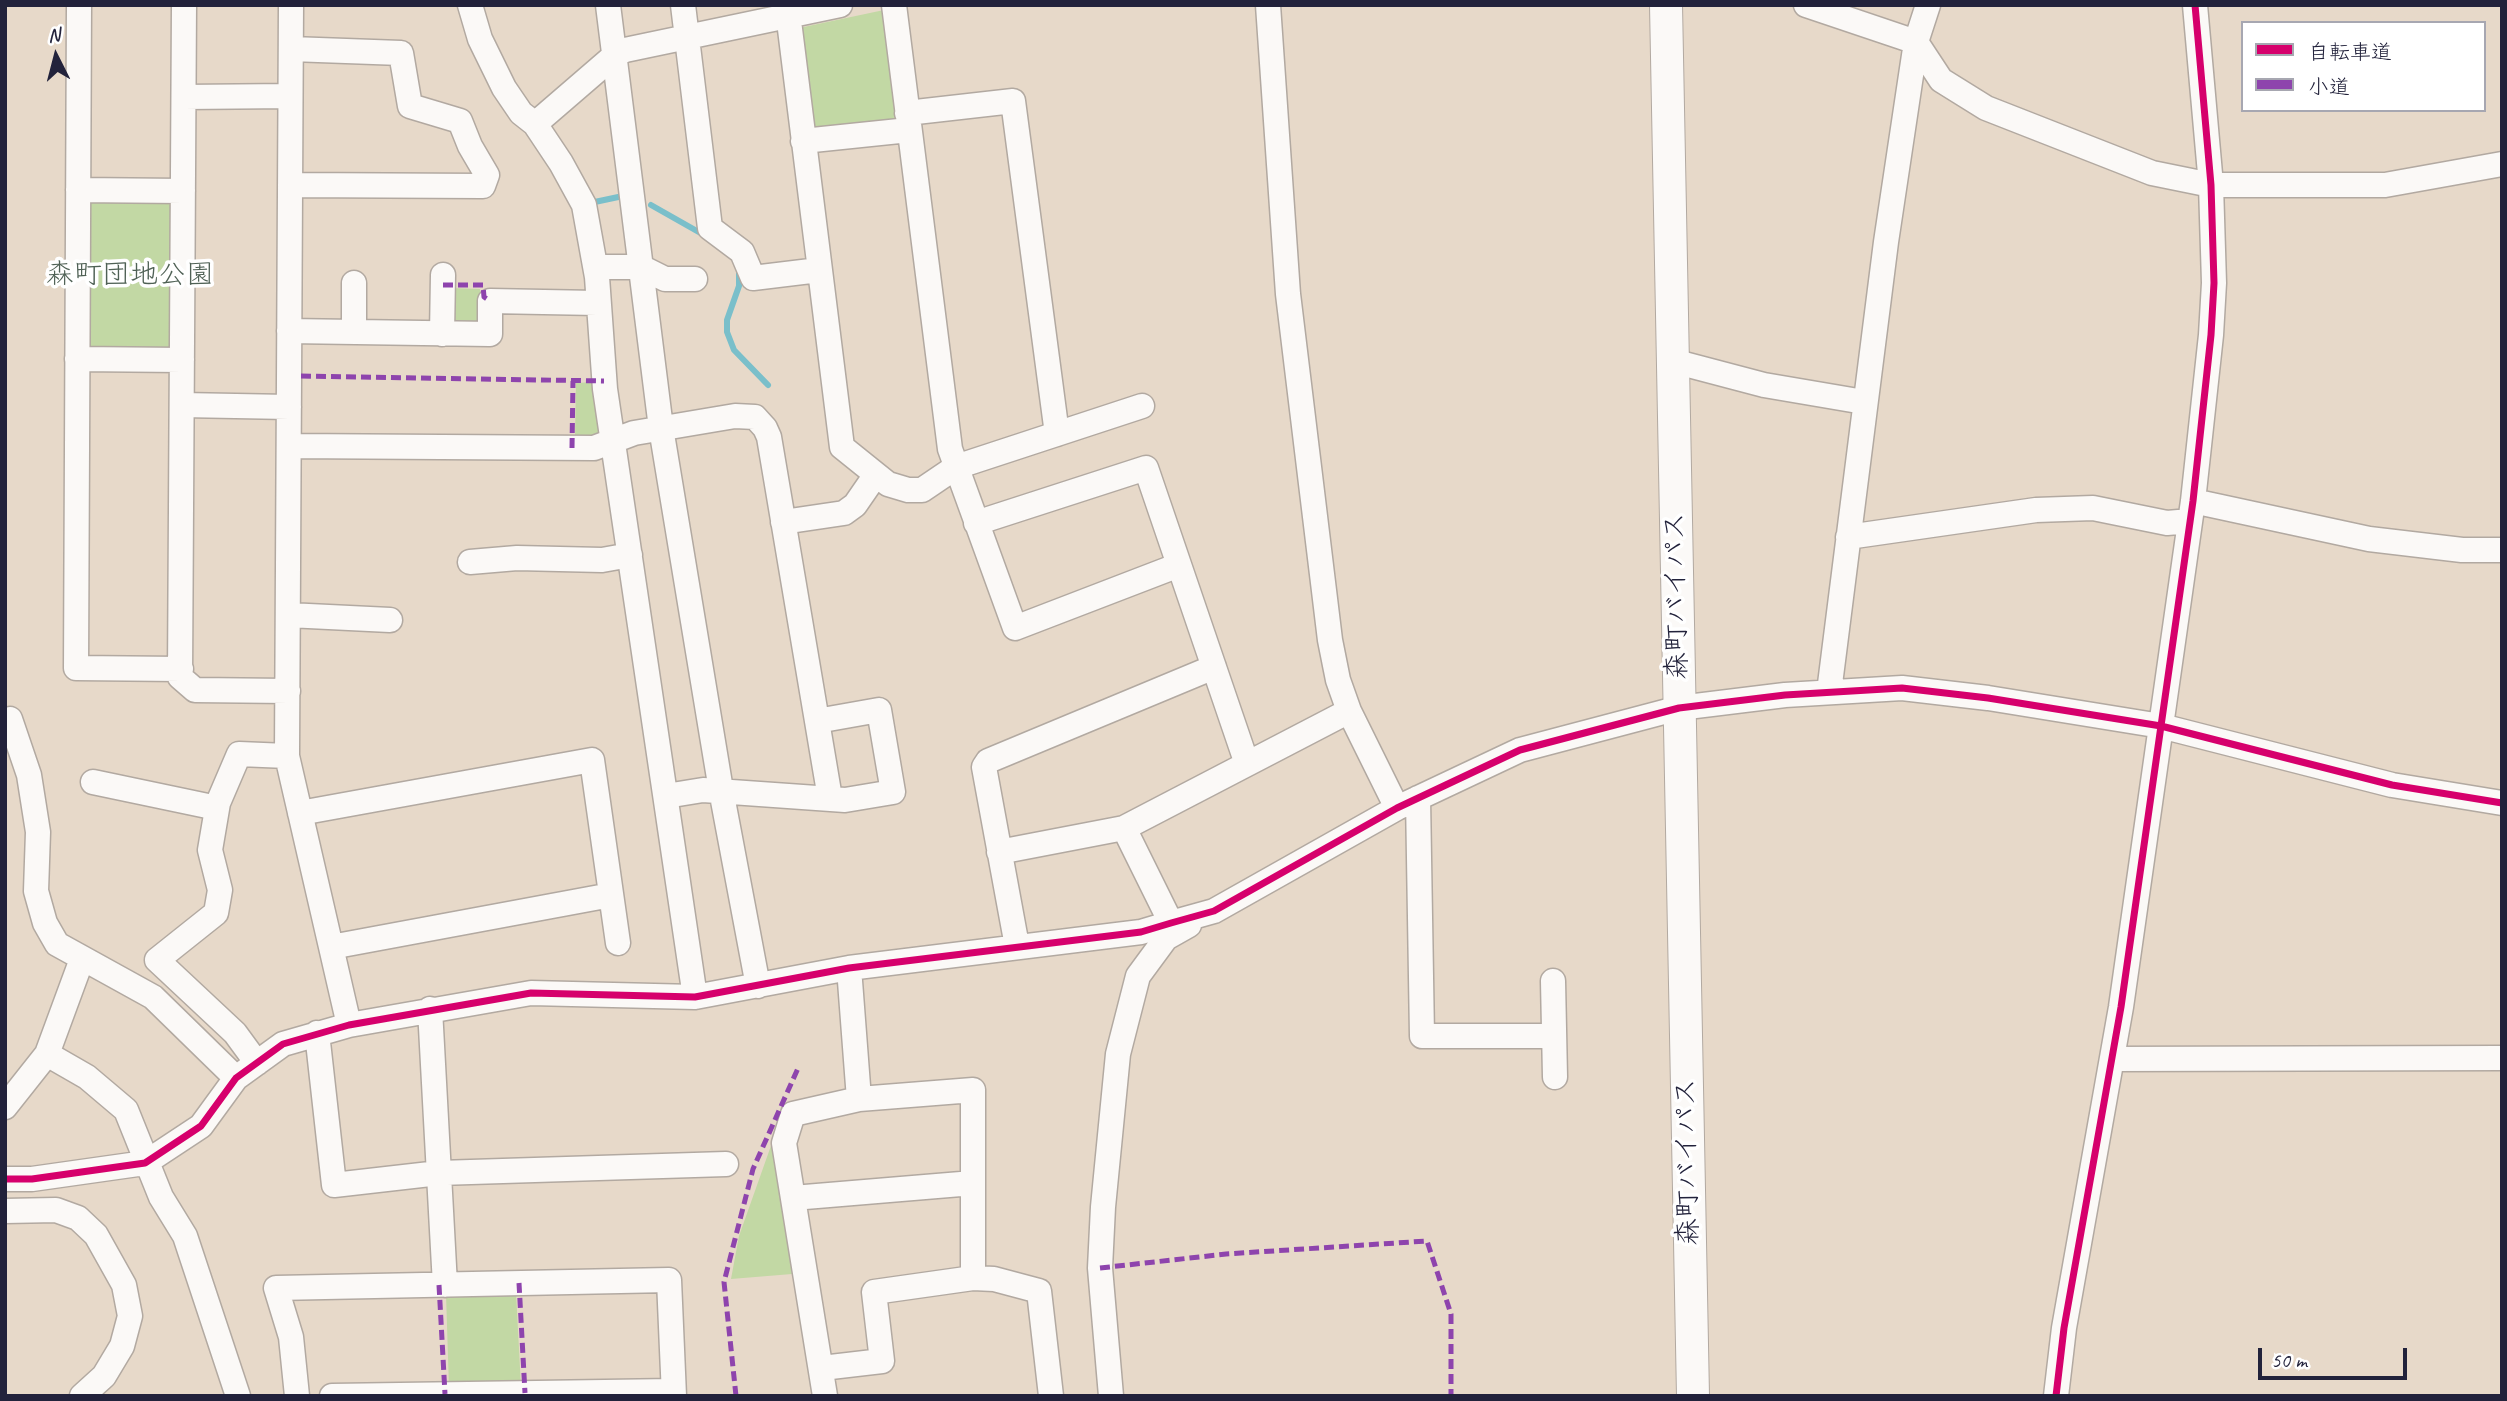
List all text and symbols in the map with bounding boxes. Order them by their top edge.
north arrow [21,21,91,91]
legend [2241,21,2486,112]
text: N [47,23,61,48]
text: 自転車道 [2308,39,2392,65]
text: 小道 [2308,74,2350,100]
park label: 森町団地公園 [46,259,214,293]
street label: 森町バイパス [1659,512,1695,680]
street label: 森町バイパス [1670,1078,1706,1246]
scale bar [2262,1334,2411,1378]
text: 50 m [2271,1347,2307,1373]

